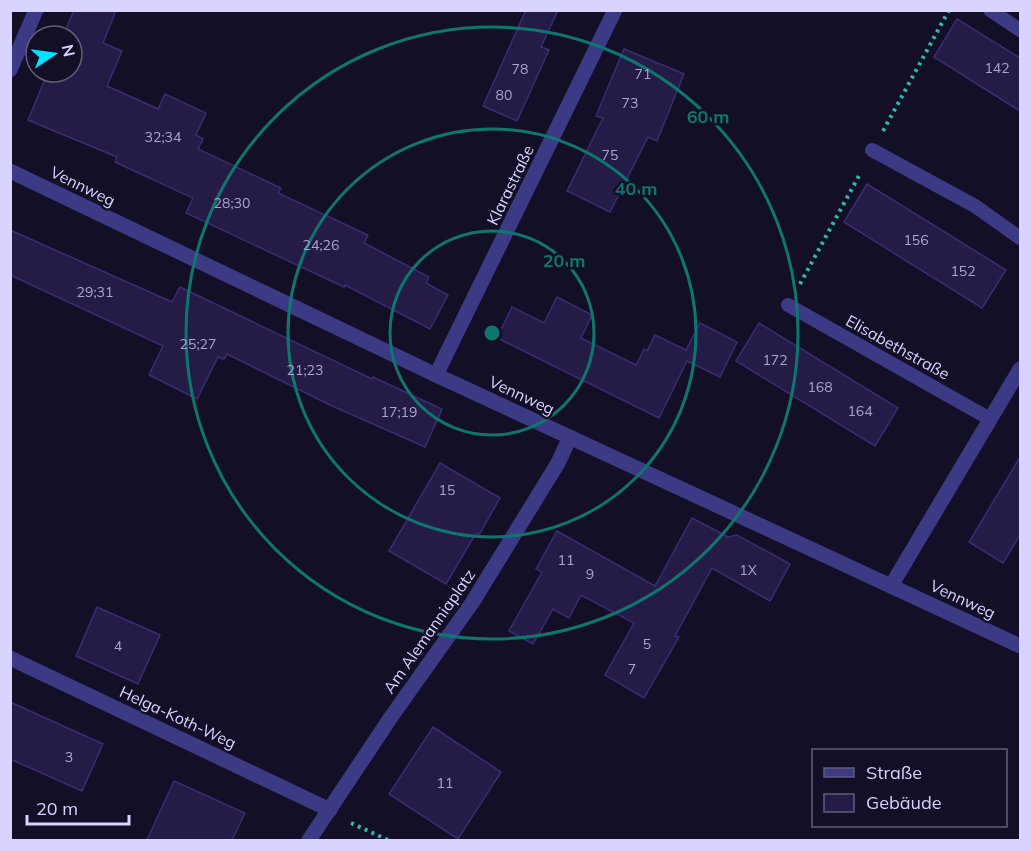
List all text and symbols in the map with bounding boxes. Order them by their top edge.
north arrow [24,24,84,84]
text: N [58,42,80,59]
house number: 142 [984,59,1010,77]
house number: 78 [512,60,528,78]
house number: 71 [635,65,651,83]
house number: 80 [496,86,512,104]
house number: 73 [622,94,638,112]
text: 60 m [687,105,729,128]
house number: 32;34 [145,128,182,146]
street label: Klarastraße [482,142,538,228]
house number: 75 [602,146,618,164]
street label: Vennweg [47,162,119,210]
text: 40 m [615,177,657,200]
house number: 28;30 [214,194,250,212]
house number: 156 [903,231,929,249]
house number: 24;26 [303,236,339,254]
text: 20 m [543,249,585,272]
house number: 152 [950,262,976,280]
house number: 29;31 [77,283,113,301]
street label: Elisabethstraße [843,310,953,384]
centre of rings [482,323,502,343]
house number: 25;27 [180,335,216,353]
house number: 172 [762,351,788,369]
house number: 21;23 [287,361,323,379]
street label: Vennweg [486,371,558,419]
house number: 168 [807,378,833,396]
house number: 164 [847,402,873,420]
house number: 17;19 [381,403,417,421]
house number: 15 [439,481,455,499]
house number: 11 [558,551,574,569]
house number: 1X [739,561,757,579]
street label: Am Alemanniaplatz [379,565,479,697]
house number: 9 [586,565,594,583]
street label: Vennweg [927,575,999,623]
house number: 5 [643,635,651,653]
house number: 4 [114,637,123,655]
house number: 7 [628,660,636,678]
street label: Helga-Koth-Weg [117,681,239,753]
house number: 3 [65,748,73,766]
legend [812,749,1007,827]
text: Straße [866,761,922,784]
house number: 11 [437,774,453,792]
scale bar [27,788,129,826]
text: Gebäude [866,791,942,814]
text: 20 m [36,797,78,820]

